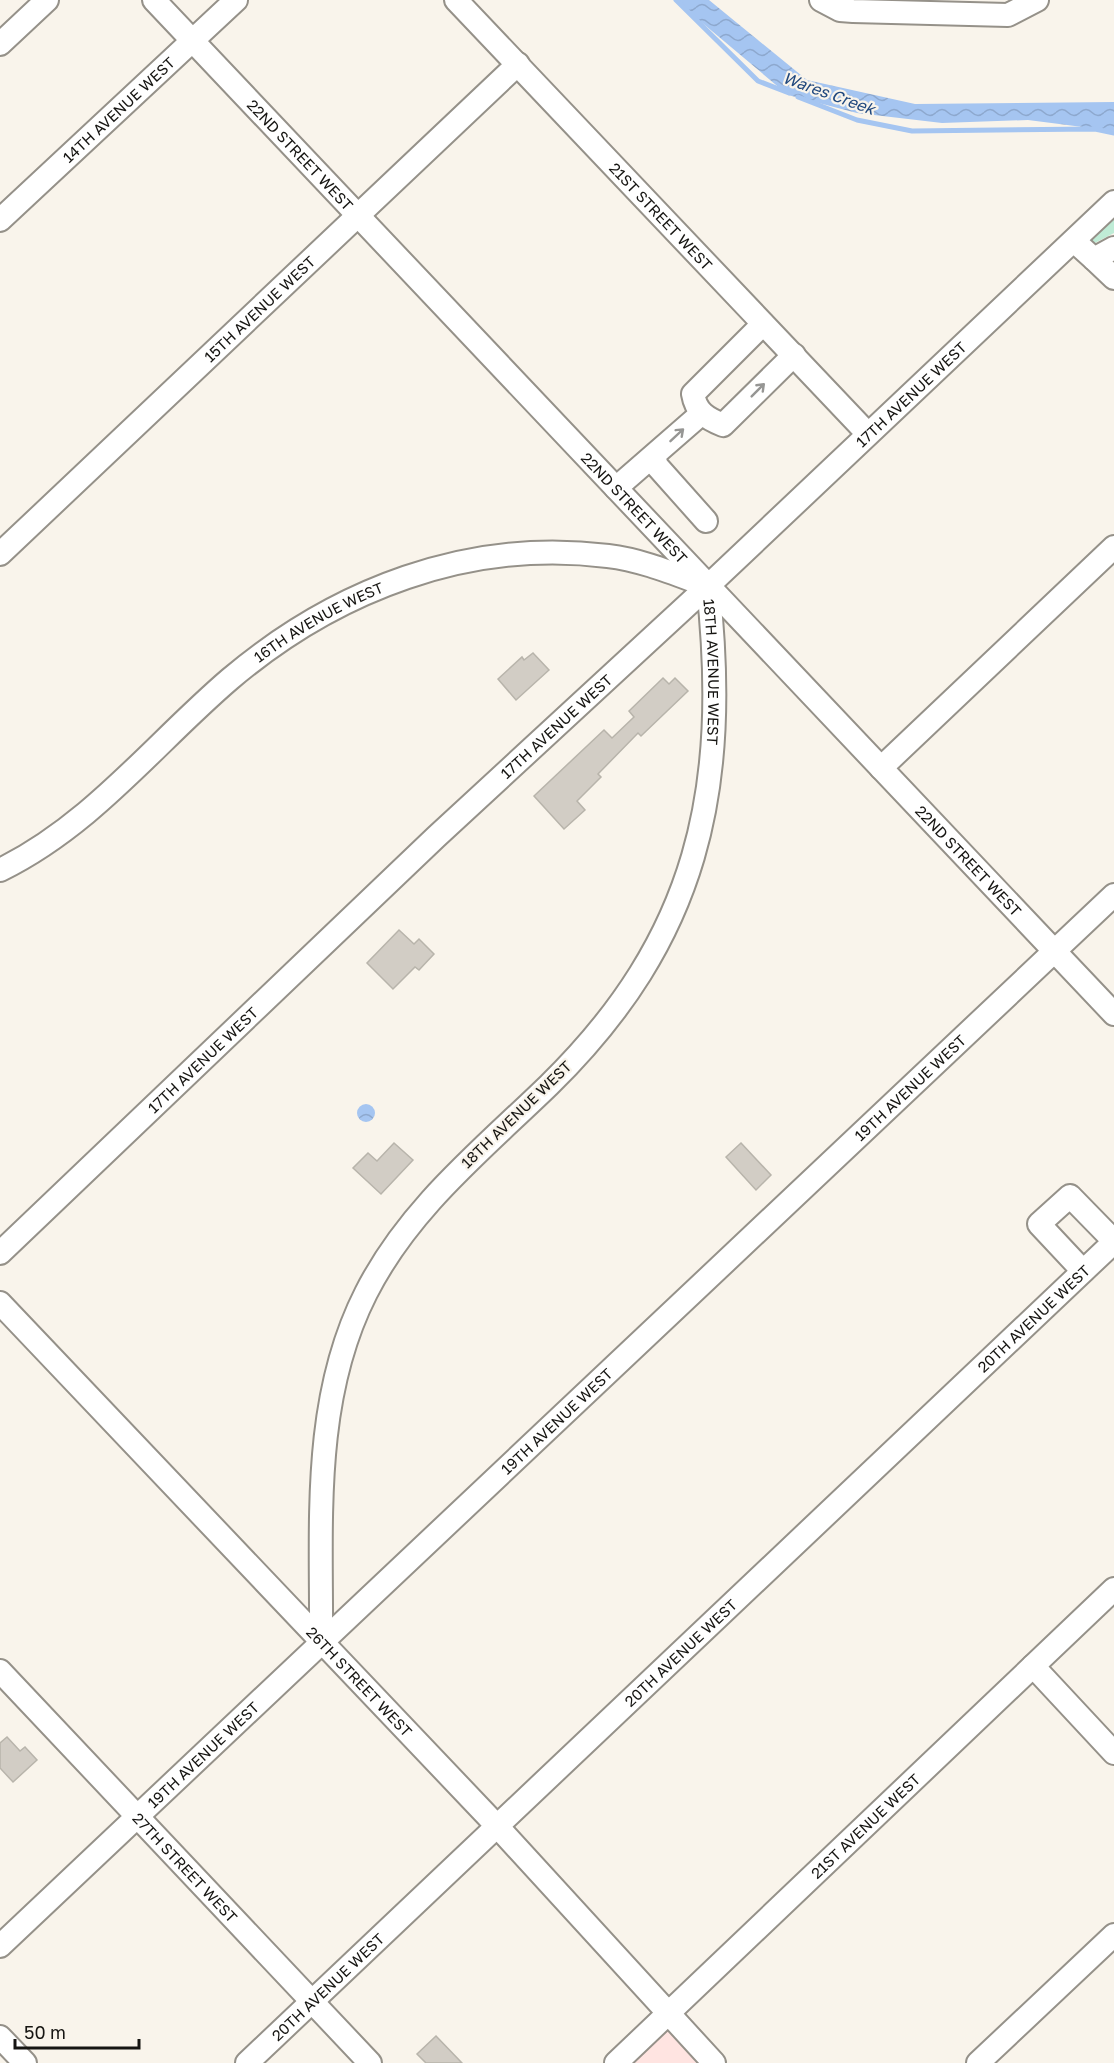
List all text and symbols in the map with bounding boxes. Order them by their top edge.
street label: 14TH AVENUE WEST [59,53,178,166]
water label: Wares Creek [780,67,879,120]
street label: 22ND STREET WEST [244,96,357,214]
street label: 21ST STREET WEST [606,159,716,274]
street label: 15TH AVENUE WEST [200,252,319,365]
street label: 17TH AVENUE WEST [852,338,970,451]
one-way arrow [751,382,766,397]
one-way arrow [670,428,685,442]
street label: 22ND STREET WEST [578,448,691,567]
street label: 16TH AVENUE WEST [250,578,386,666]
street label: 18TH AVENUE WEST [700,598,723,746]
street label: 17TH AVENUE WEST [497,670,616,782]
street label: 22ND STREET WEST [912,801,1025,920]
street label: 17TH AVENUE WEST [144,1003,261,1116]
street label: 19TH AVENUE WEST [851,1031,969,1144]
street label: 18TH AVENUE WEST [457,1057,575,1171]
street label: 20TH AVENUE WEST [973,1261,1093,1376]
street label: 19TH AVENUE WEST [497,1364,616,1478]
street label: 20TH AVENUE WEST [621,1595,740,1710]
street label: 26TH STREET WEST [303,1623,416,1740]
street label: 19TH AVENUE WEST [144,1698,262,1811]
street label: 21ST AVENUE WEST [807,1770,924,1882]
street label: 27TH STREET WEST [129,1809,241,1926]
street label: 20TH AVENUE WEST [268,1929,388,2044]
scale bar [15,2012,140,2050]
text: 50 m [24,2021,66,2043]

